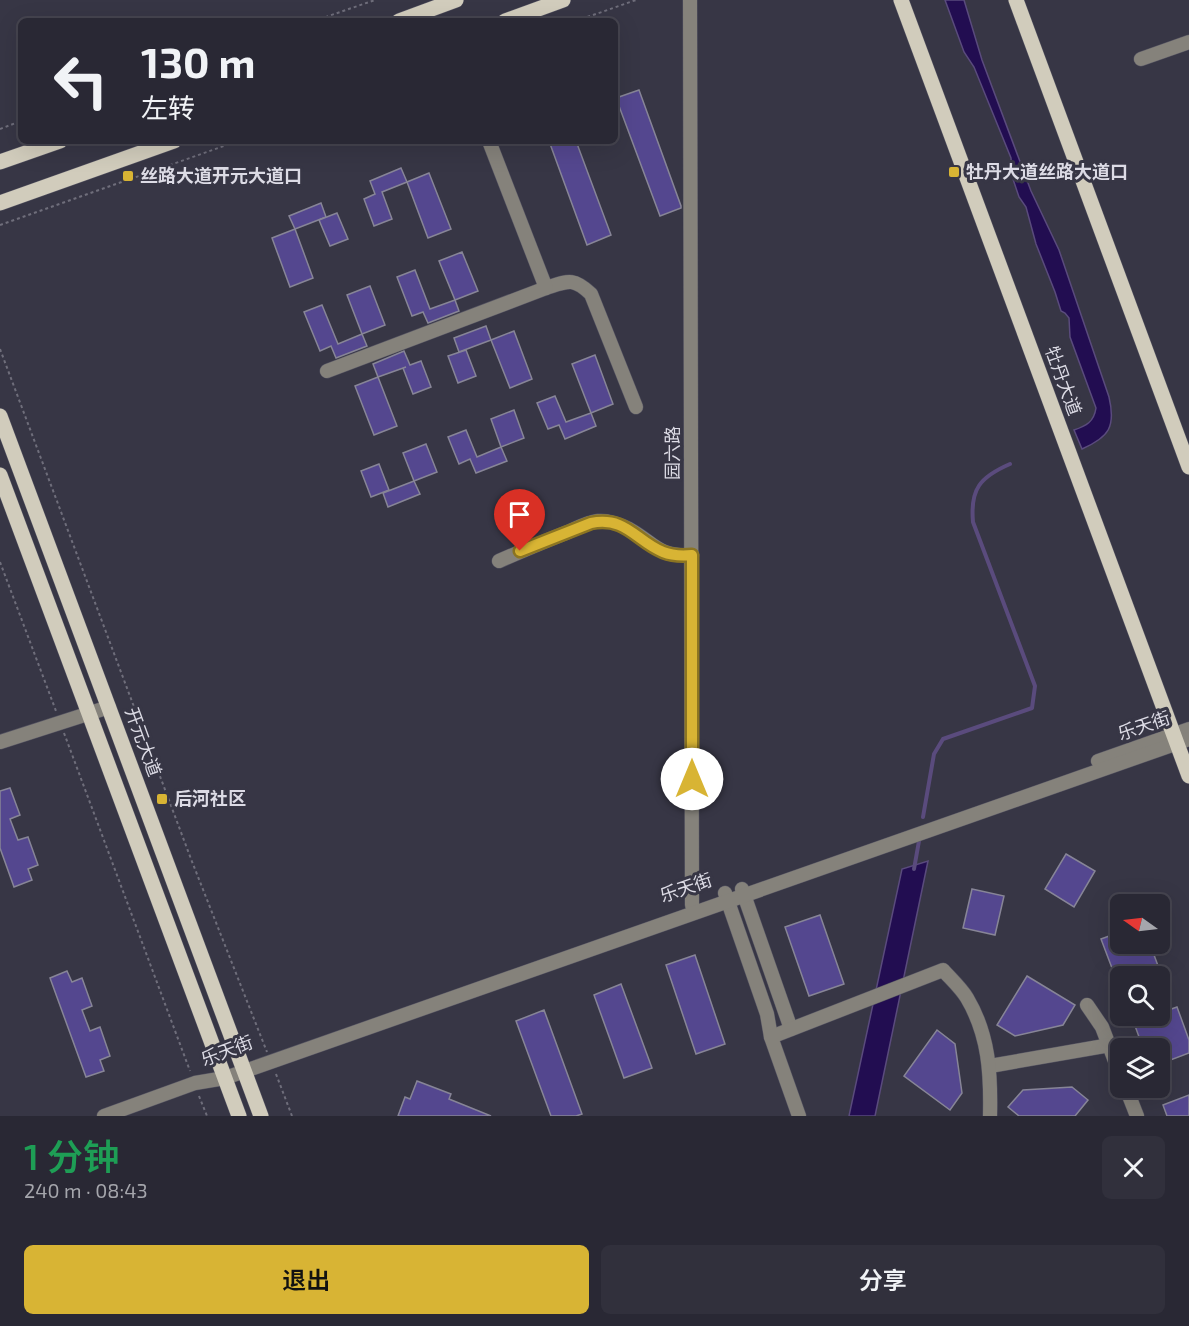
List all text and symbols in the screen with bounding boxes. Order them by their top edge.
text: 130 m [141,36,256,86]
icon: left [42,42,120,120]
text: 左转 [141,91,195,123]
place label: 牡丹大道丝路大道口 [966,160,1128,182]
place label: 丝路大道开元大道口 [140,164,302,186]
marker: 牡丹大道丝路大道口 [947,165,961,179]
marker: 丝路大道开元大道口 [121,169,135,183]
street label: 牡丹大道 [1041,343,1087,418]
street label: 园六路 [661,426,683,480]
pin [494,489,545,551]
icon: arrive [503,498,536,531]
street label: 开元大道 [121,704,167,779]
street label: 乐天街 [1115,706,1173,744]
position arrow [660,747,724,811]
place label: 后河社区 [174,787,246,809]
marker: 后河社区 [155,792,169,806]
street label: 乐天街 [657,868,715,906]
north arrow [1110,894,1170,954]
map controls [1110,894,1170,1098]
button: search [1110,966,1170,1026]
street label: 乐天街 [197,1030,256,1070]
button: layers [1110,1038,1170,1098]
text: 1 分钟 [24,1134,119,1177]
button: close [1102,1136,1165,1199]
text: 240 m · 08:43 [24,1178,148,1202]
button: 退出 [24,1245,589,1314]
button: 分享 [601,1245,1165,1314]

